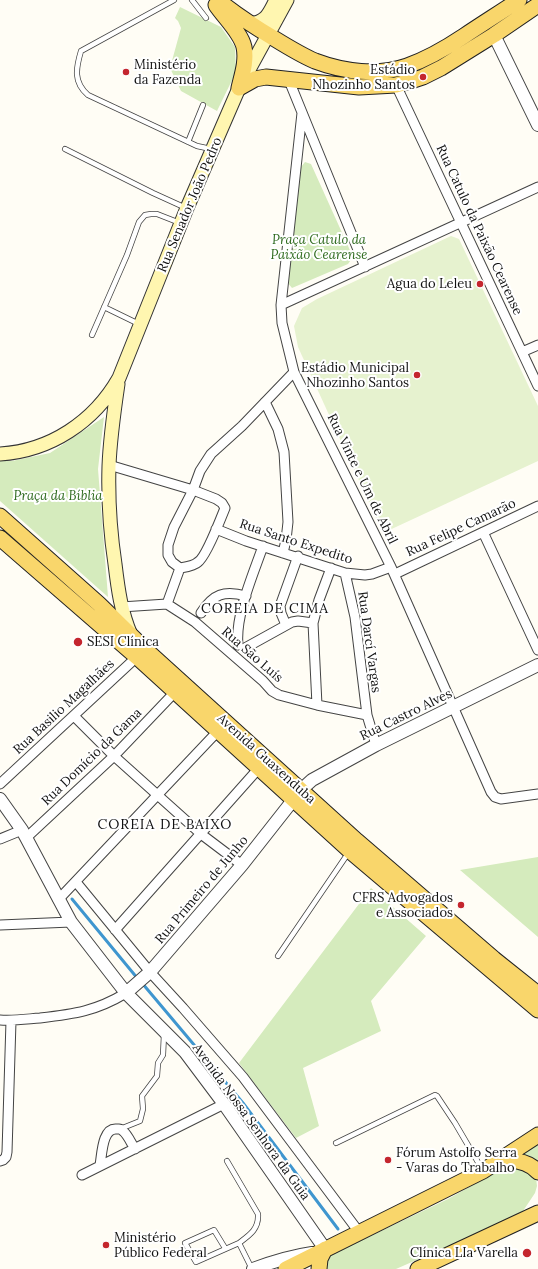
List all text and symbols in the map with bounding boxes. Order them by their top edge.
place label: Ministério da Fazenda [134,57,201,88]
place label: Estádio Nhozinho Santos [312,62,415,93]
marker: Ministério da Fazenda [121,67,131,77]
marker: Estádio Nhozinho Santos [418,72,428,82]
street label: Rua Senador João Pedro [154,135,226,275]
street label: Rua Catulo da Paixão Cearense [433,142,525,318]
park label: Praça Catulo da Paixão Cearense [270,232,368,263]
place label: Agua do Leleu [387,276,472,292]
marker: Agua do Leleu [475,279,485,289]
place label: Estádio Municipal Nhozinho Santos [301,360,409,391]
marker: Estádio Municipal Nhozinho Santos [412,370,422,380]
street label: Rua Vinte e Um de Abril [324,411,400,547]
park label: Praça da Bíblia [14,488,102,504]
street label: Rua Felipe Camarão [404,496,518,560]
street label: Rua Santo Expedito [238,516,354,568]
street label: Rua Darcí Vargas [354,590,384,694]
district label: COREIA DE CIMA [201,601,329,617]
street label: Rua São Luís [218,624,286,686]
place label: SESI Clínica [87,634,159,650]
marker: SESI Clínica [72,636,84,648]
street label: Rua Basilio Magalhães [10,656,118,758]
street label: Rua Castro Alves [357,686,455,744]
street label: Rua Domício da Gama [39,705,145,809]
street label: Avenida Guaxenduba [214,711,318,807]
district label: COREIA DE BAIXO [98,817,232,833]
street label: Rua Primeiro de Junho [152,833,252,947]
place label: CFRS Advogados e Associados [353,890,453,921]
marker: CFRS Advogados e Associados [456,900,466,910]
street label: Avenida Nossa Senhora da Guia [189,1041,313,1203]
place label: Fórum Astolfo Serra - Varas do Trabalho [396,1145,517,1176]
marker: Fórum Astolfo Serra - Varas do Trabalho [383,1155,393,1165]
place label: Ministério Público Federal [114,1230,207,1261]
marker: Ministério Público Federal [101,1240,111,1250]
place label: Clínica LIa Varella [410,1245,518,1261]
marker: Clínica LIa Varella [521,1247,533,1259]

